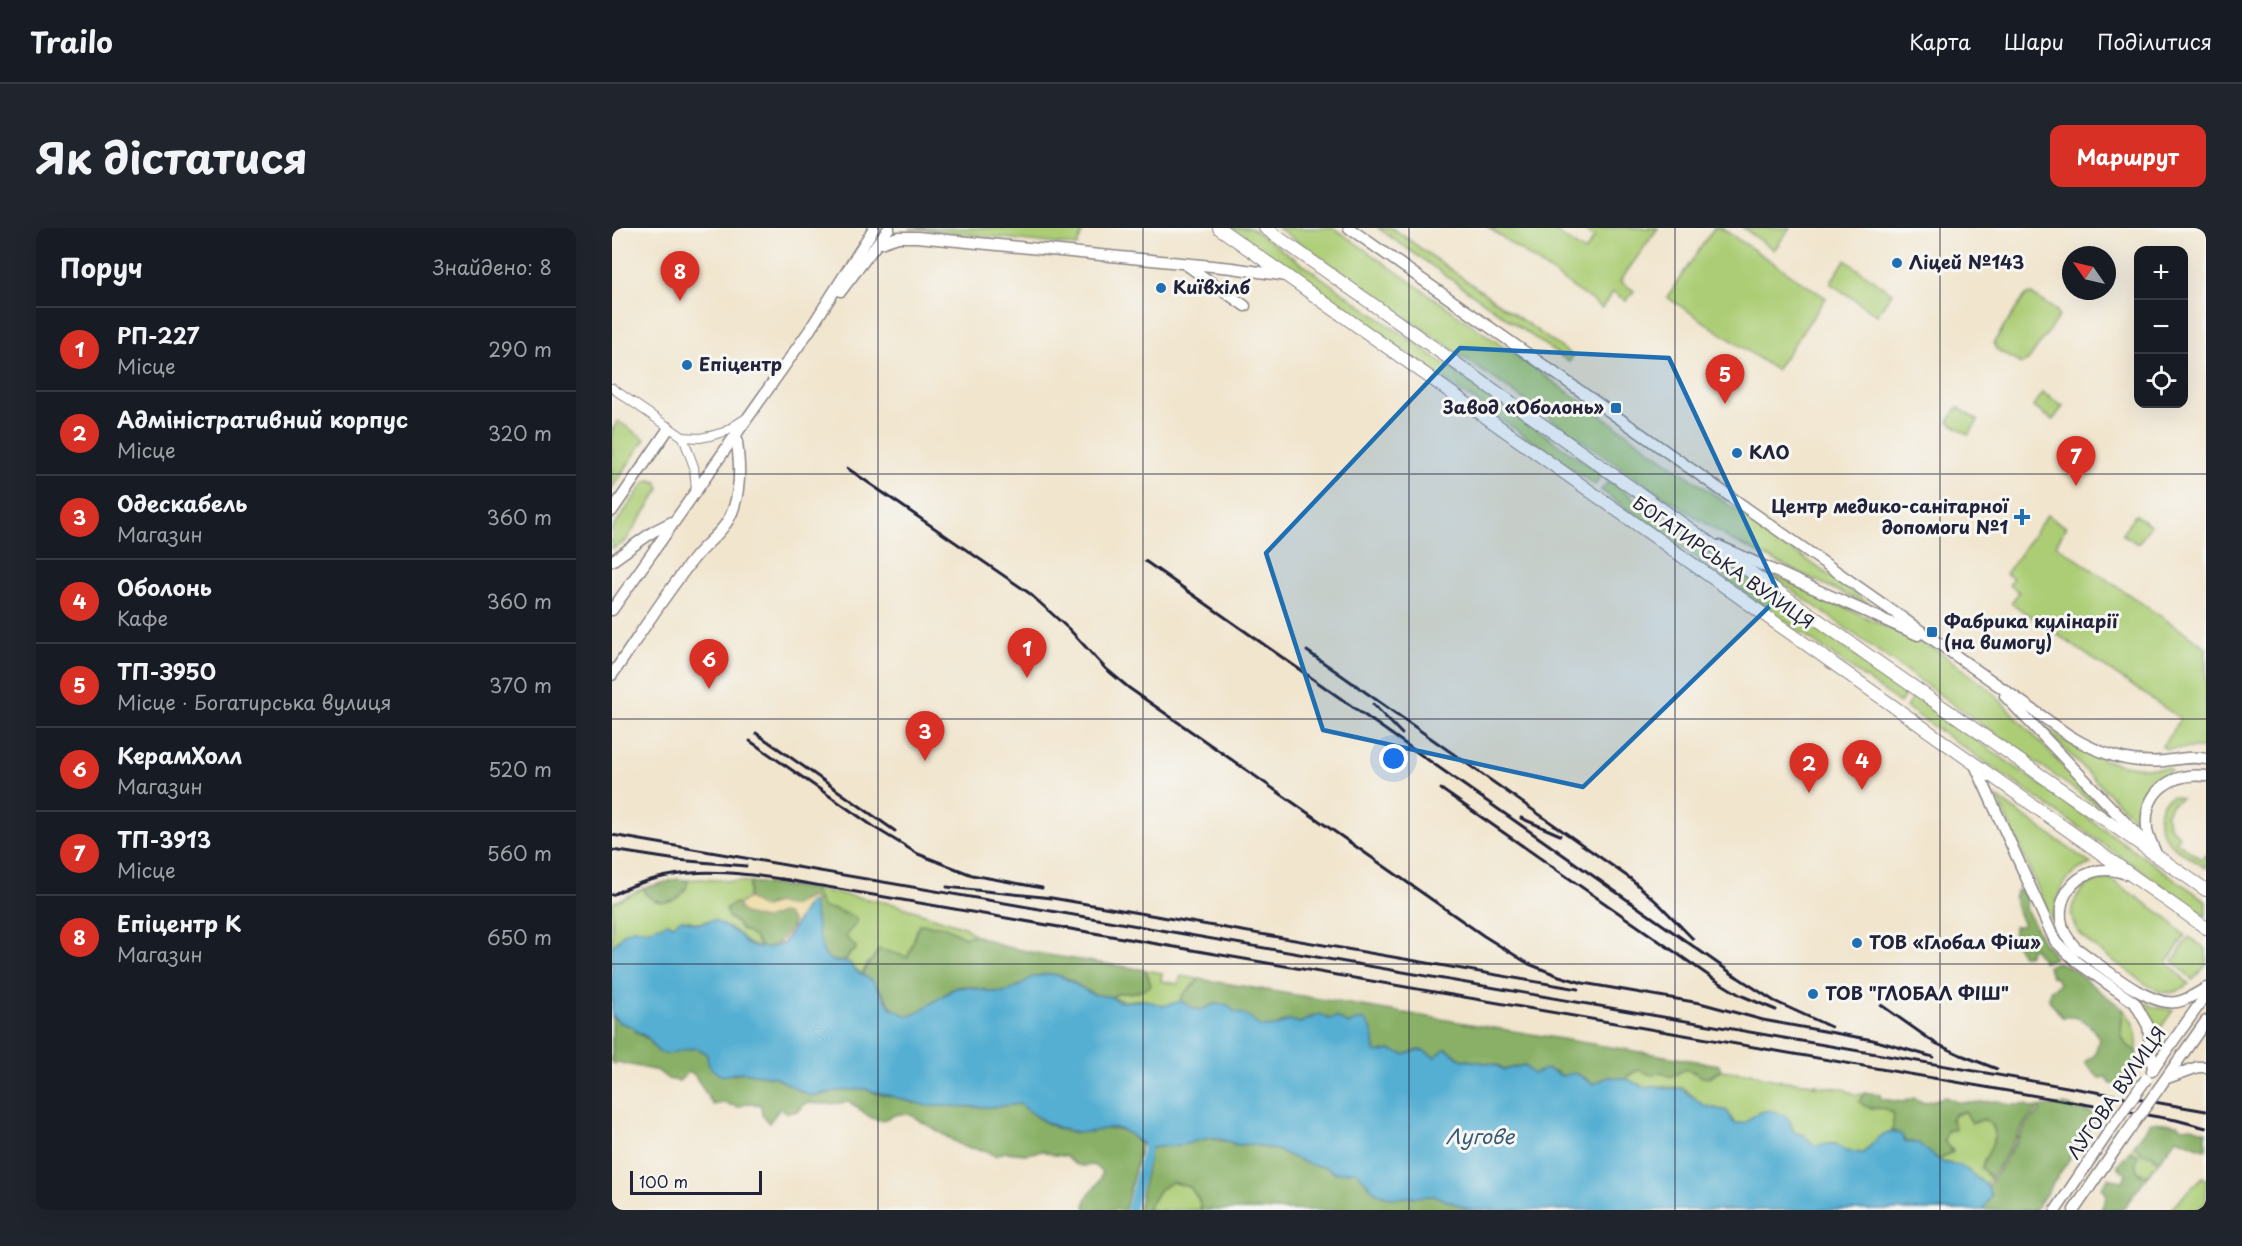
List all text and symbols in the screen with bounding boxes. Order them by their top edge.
text: Trailo [30,20,113,63]
text: Карта [1909,25,1971,57]
text: Шари [2004,25,2064,57]
text: Поділитися [2097,25,2212,57]
text: Як дістатися [36,125,308,188]
button: Маршрут [2050,125,2206,187]
north arrow [2062,246,2116,300]
map controls [2134,246,2188,408]
button: + [2134,246,2188,300]
text: Поруч [60,248,143,287]
place label: Ліцей №143 [1909,248,2024,275]
pin: 8 [660,251,700,301]
text: Знайдено: 8 [433,252,552,282]
marker: Ліцей №143 [1890,256,1904,270]
place label: Київхілб [1173,273,1251,300]
marker: Київхілб [1154,281,1168,295]
button: − [2134,300,2188,354]
text: РП-227 [117,318,199,351]
text: 1 [75,334,84,364]
text: 290 m [488,334,552,364]
place label: Епіцентр [699,350,782,377]
text: Місце [117,351,176,381]
pin: 5 [1706,354,1744,404]
button: locate [2134,354,2188,408]
marker: Епіцентр [680,358,694,372]
place label: Завод «Оболонь» [1442,393,1604,420]
marker: Завод «Оболонь» [1609,401,1623,415]
text: Адміністративний корпус [117,402,408,435]
text: 2 [72,418,87,448]
text: 320 m [488,418,552,448]
text: Місце [117,435,176,465]
pin: 7 [2056,436,2096,486]
place label: КЛО [1749,438,1790,465]
marker: КЛО [1730,446,1744,460]
text: Одескабель [117,486,247,519]
street label: БОГАТИРСЬКА ВУЛИЦЯ [1628,489,1820,635]
place label: Центр медико-санітарної допомоги №1 [1771,492,2010,540]
text: 3 [73,502,86,532]
text: 360 m [486,502,552,532]
marker: Центр медико-санітарної допомоги №1 [2013,508,2031,526]
text: Магазин [117,519,203,549]
text: Оболонь [117,570,212,603]
text: 4 [73,586,86,616]
text: 360 m [486,586,552,616]
text: Кафе [117,603,168,633]
place label: Фабрика кулінарії (на вимогу) [1944,607,2119,655]
marker: Фабрика кулінарії (на вимогу) [1925,625,1939,639]
pin: 1 [1008,628,1046,678]
pin: 6 [690,640,728,689]
text: ТП-3950 [117,654,216,687]
text: 5 [73,670,86,700]
text: 370 m [489,670,552,700]
text: Місце · Богатирська вулиця [117,687,391,717]
pin: 3 [906,712,944,761]
text: КерамХолл [117,738,242,771]
pin: 4 [1842,740,1882,790]
your location [1379,744,1408,773]
pin: 2 [1790,744,1828,793]
text: 6 [72,754,87,784]
text: 520 m [488,754,552,784]
text: Магазин [117,771,203,801]
text: ТП-3913 [117,822,211,855]
text: 7 [74,838,85,868]
text: 560 m [487,838,552,868]
text: Місце [117,855,176,885]
text: Епіцентр К [117,906,242,939]
text: 8 [73,922,86,952]
text: 650 m [487,922,552,952]
place label: ТОВ «Глобал Фіш» [1869,928,2041,955]
marker: ТОВ «Глобал Фіш» [1850,936,1864,950]
text: Магазин [117,939,203,969]
place label: ТОВ "ГЛОБАЛ ФІШ" [1825,979,2009,1006]
marker: ТОВ "ГЛОБАЛ ФІШ" [1806,987,1820,1001]
street label: ЛУГОВА ВУЛИЦЯ [2060,1020,2172,1164]
water label: Лугове [1446,1121,1515,1151]
scale bar [630,1168,762,1196]
text: 100 m [639,1169,688,1193]

